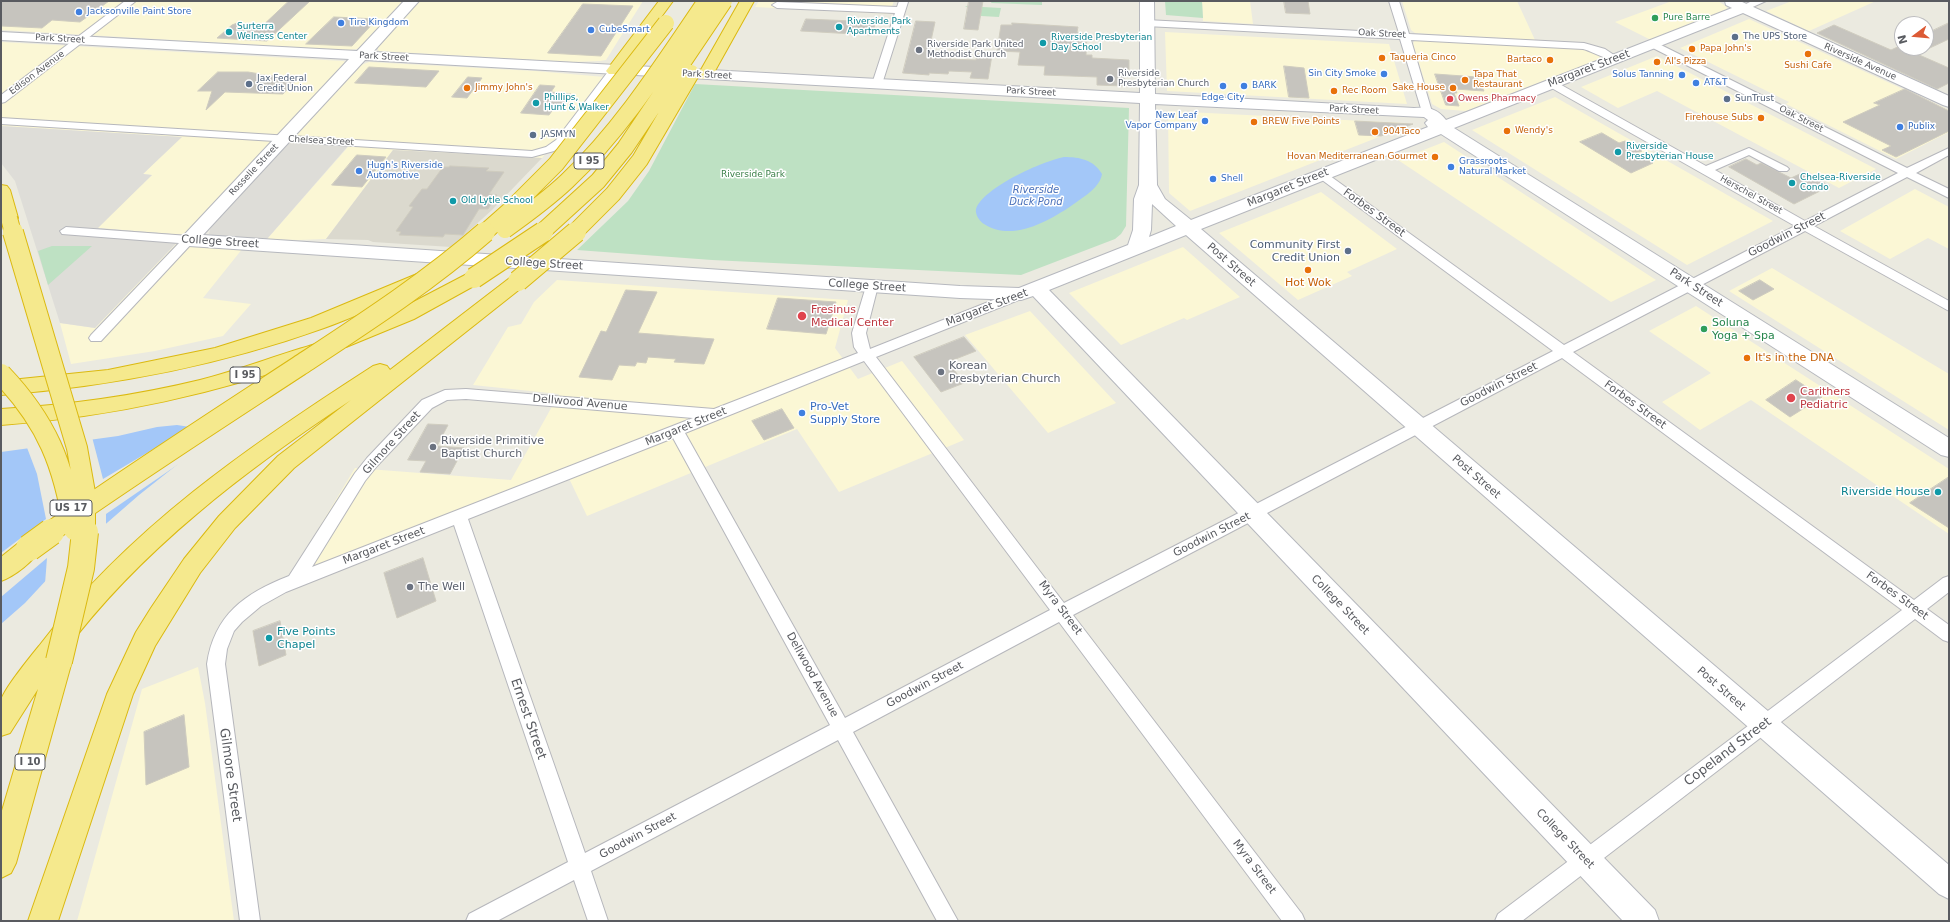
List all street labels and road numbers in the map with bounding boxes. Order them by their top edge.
street label: Oak Street [1358,27,1406,41]
street label: Park Street [35,32,85,46]
street label: Riverside Avenue [1822,41,1898,83]
street label: Margaret Street [1546,47,1632,91]
street label: Edison Avenue [7,49,67,97]
street label: Park Street [359,50,409,64]
street label: Park Street [682,68,732,82]
street label: Park Street [1006,85,1056,99]
street label: Park Street [1329,103,1379,117]
street label: Oak Street [1777,103,1825,135]
street label: Chelsea Street [288,134,354,148]
street label: Rosselle Street [227,142,281,198]
road number: I 95 [574,153,604,169]
street label: Margaret Street [1245,166,1331,210]
street label: Herschel Street [1718,173,1784,217]
street label: Forbes Street [1340,186,1408,240]
street label: Goodwin Street [1746,210,1828,260]
street label: College Street [181,233,259,251]
street label: Post Street [1204,240,1258,290]
street label: College Street [505,255,583,273]
street label: Park Street [1667,266,1725,310]
street label: College Street [828,277,906,295]
street label: Margaret Street [944,286,1030,330]
street label: Goodwin Street [1458,360,1540,410]
road number: I 95 [230,367,260,383]
street label: Forbes Street [1601,378,1669,432]
street label: Dellwood Avenue [532,392,628,414]
street label: Margaret Street [643,405,729,449]
street label: Gilmore Street [360,409,424,477]
street label: Post Street [1449,452,1503,502]
road number: US 17 [50,500,92,516]
street label: Goodwin Street [1171,510,1253,560]
street label: Margaret Street [341,524,427,568]
street label: Forbes Street [1863,569,1931,623]
street label: College Street [1308,572,1372,638]
street label: Myra Street [1035,578,1085,638]
street label: Dellwood Avenue [783,630,841,720]
street label: Goodwin Street [884,659,966,711]
street label: Post Street [1694,664,1748,714]
street label: Ernest Street [507,676,549,762]
street label: Copeland Street [1681,714,1775,790]
street label: Gilmore Street [216,727,244,823]
road number: I 10 [15,754,45,770]
street label: College Street [1533,806,1597,872]
street label: Goodwin Street [597,810,679,862]
street label: Myra Street [1229,837,1279,897]

